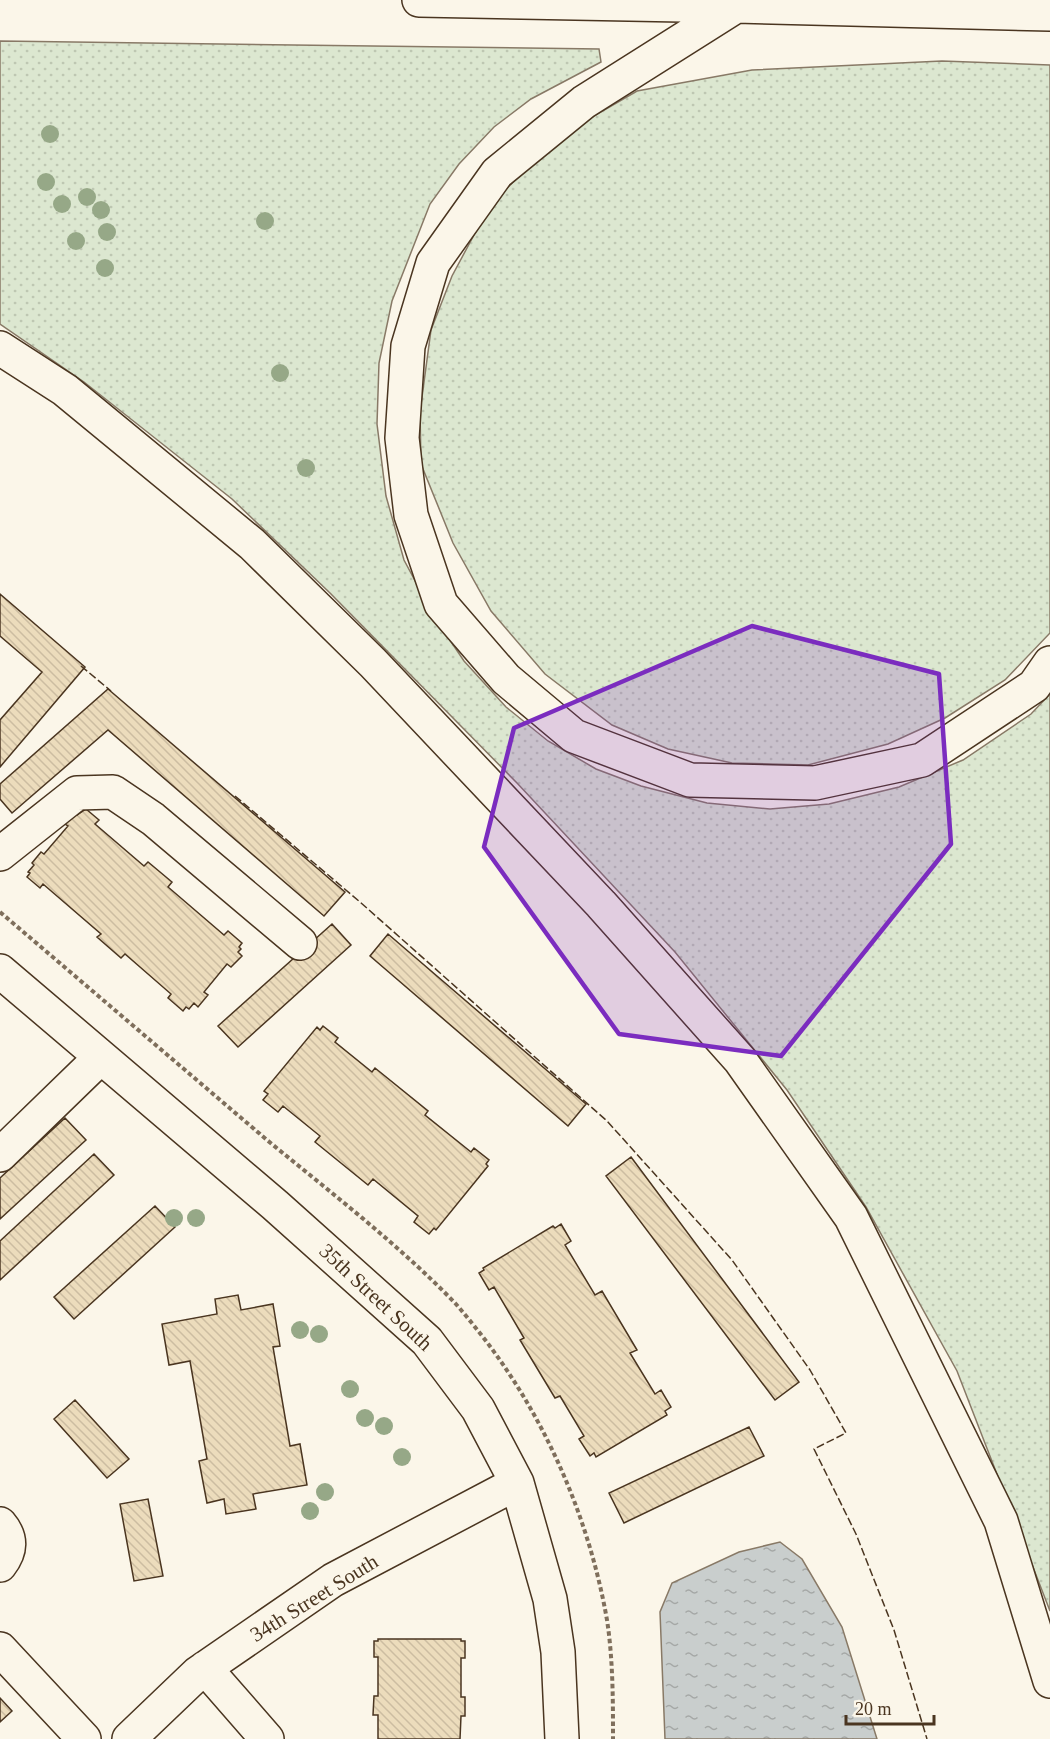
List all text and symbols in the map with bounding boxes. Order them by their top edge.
street label: 35th Street South [314,1238,438,1356]
street label: 34th Street South [246,1549,383,1647]
scale bar [846,1688,934,1726]
text: 20 m [855,1699,892,1719]

